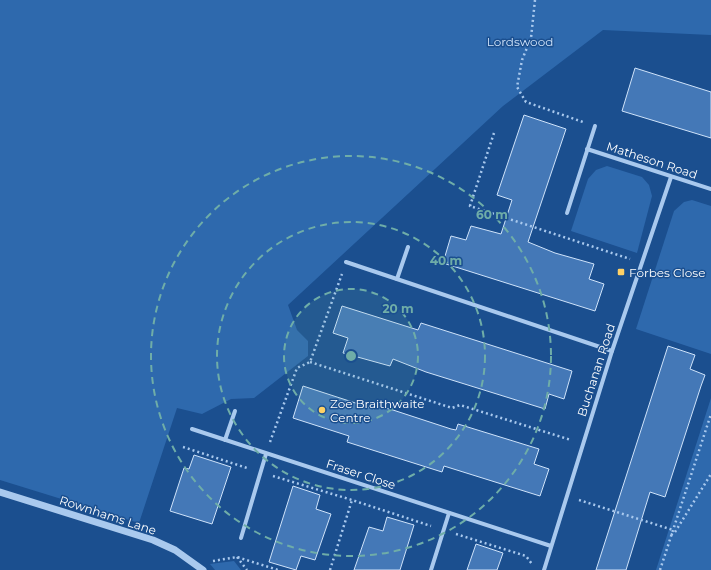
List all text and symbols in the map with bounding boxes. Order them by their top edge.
park label: Lordswood [487,34,553,49]
street label: Matheson Road [605,138,699,182]
text: 60 m [476,207,508,222]
text: 40 m [430,253,462,268]
place label: Forbes Close [629,265,705,280]
marker: Forbes Close [616,267,626,277]
text: 20 m [382,301,414,316]
street label: Buchanan Road [574,322,618,418]
centre of rings [344,349,358,363]
place label: Zoe Braithwaite Centre [330,396,424,425]
marker: Zoe Braithwaite Centre [317,405,327,415]
street label: Fraser Close [324,456,398,492]
street label: Rownhams Lane [58,492,158,538]

